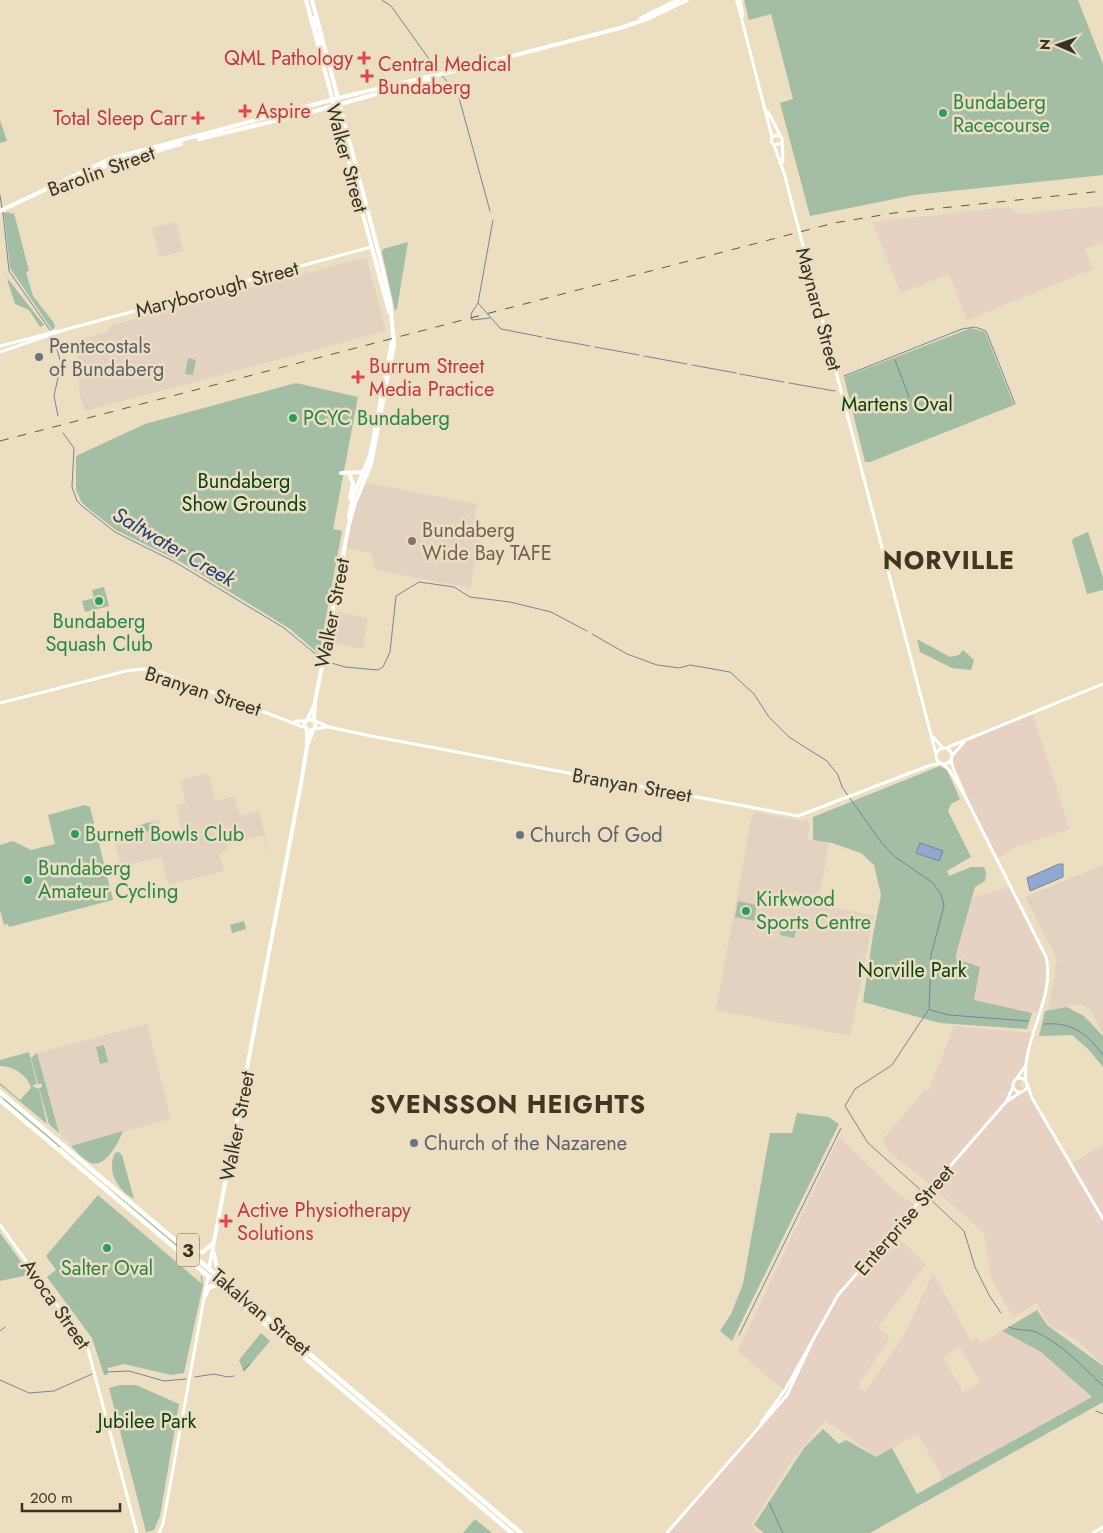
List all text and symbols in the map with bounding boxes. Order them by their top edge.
north arrow [1033,20,1083,70]
text: N [1035,39,1055,50]
place label: QML Pathology [224,44,353,73]
place label: Central Medical Bundaberg [378,50,511,102]
marker: QML Pathology [357,51,371,65]
marker: Central Medical Bundaberg [360,69,374,83]
place label: Bundaberg Racecourse [953,88,1050,140]
place label: Aspire [256,97,311,126]
street label: Walker Street [318,101,375,216]
place label: Total Sleep Carr [53,104,187,133]
marker: Aspire [238,104,252,118]
marker: Bundaberg Racecourse [937,107,949,119]
marker: Total Sleep Carr [191,111,205,125]
street label: Barolin Street [43,139,159,204]
street label: Maynard Street [788,244,849,374]
street label: Maryborough Street [132,254,302,325]
place label: Pentecostals of Bundaberg [49,332,164,384]
marker: Pentecostals of Bundaberg [33,351,45,363]
place label: Burrum Street Media Practice [369,352,494,404]
marker: Burrum Street Media Practice [351,370,365,384]
park label: Martens Oval [841,390,953,419]
place label: PCYC Bundaberg [303,404,450,433]
marker: PCYC Bundaberg [287,412,299,424]
park label: Bundaberg Show Grounds [181,467,307,519]
water label: Saltwater Creek [107,500,242,595]
place label: Bundaberg Wide Bay TAFE [422,516,552,568]
marker: Bundaberg Wide Bay TAFE [406,535,418,547]
district label: NORVILLE [883,542,1015,578]
street label: Walker Street [308,555,357,671]
marker: Bundaberg Squash Club [93,595,105,607]
place label: Bundaberg Squash Club [45,607,153,659]
street label: Branyan Street [141,659,265,724]
street label: Branyan Street [570,761,694,810]
place label: Burnett Bowls Club [85,820,244,849]
place label: Church Of God [530,821,663,850]
marker: Burnett Bowls Club [69,828,81,840]
marker: Church Of God [514,829,526,841]
place label: Bundaberg Amateur Cycling [38,854,178,906]
marker: Bundaberg Amateur Cycling [22,874,34,886]
place label: Kirkwood Sports Centre [756,885,871,937]
marker: Kirkwood Sports Centre [740,905,752,917]
park label: Norville Park [857,956,967,985]
street label: Walker Street [213,1068,262,1184]
district label: SVENSSON HEIGHTS [370,1086,646,1122]
place label: Church of the Nazarene [424,1129,627,1158]
marker: Church of the Nazarene [408,1137,420,1149]
street label: Enterprise Street [848,1158,961,1282]
place label: Active Physiotherapy Solutions [237,1196,411,1248]
marker: Active Physiotherapy Solutions [219,1214,233,1228]
road number: 3 [177,1234,199,1266]
marker: Salter Oval [101,1242,113,1254]
street label: Avoca Street [14,1253,98,1356]
place label: Salter Oval [61,1254,153,1283]
street label: Takalvan Street [204,1262,317,1363]
park label: Jubilee Park [95,1407,197,1436]
scale bar [22,1480,120,1512]
text: 200 m [30,1487,73,1509]

